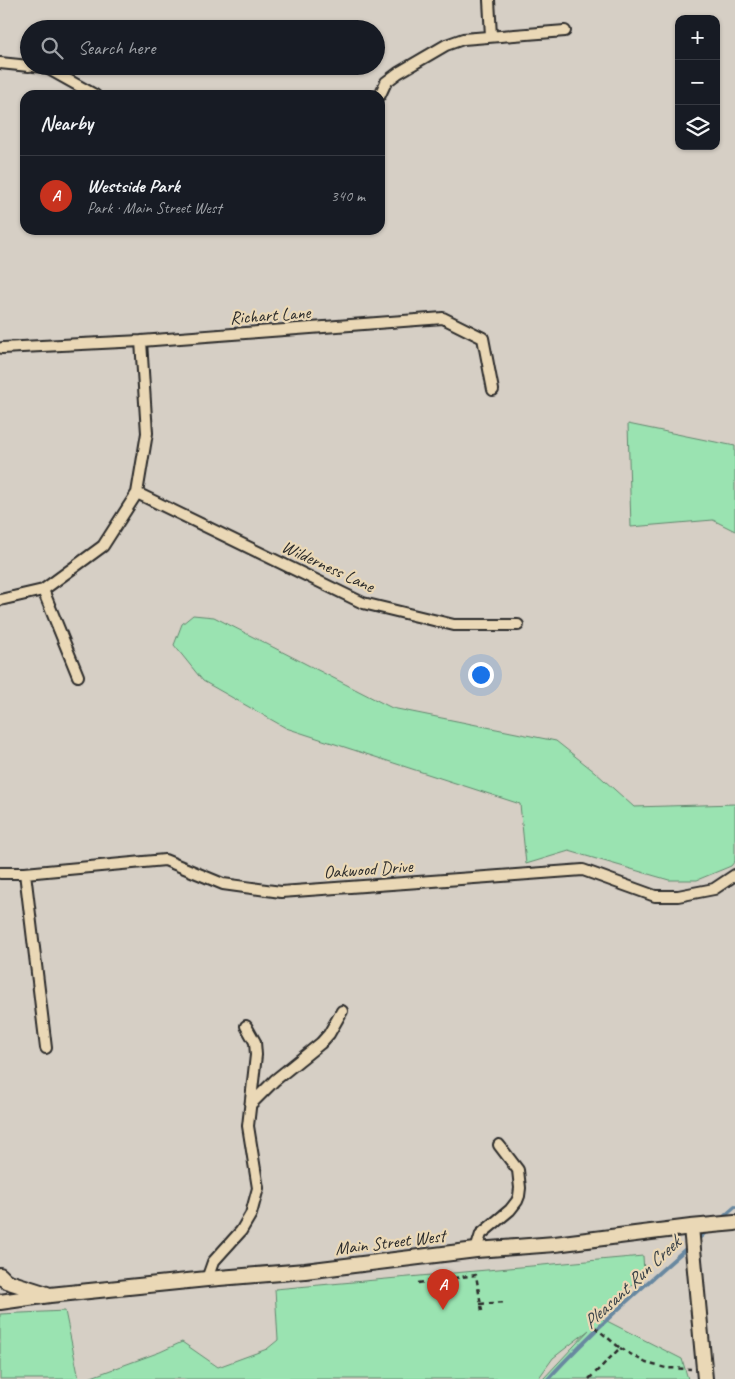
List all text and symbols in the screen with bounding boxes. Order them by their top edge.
map controls [675,15,720,150]
button: + [675,15,720,60]
search box [20,20,385,75]
icon: search [38,34,66,62]
text: Search here [78,36,155,60]
button: − [675,60,720,105]
button: layers [675,105,720,150]
text: Nearby [40,110,93,136]
text: Westside Park [87,174,180,198]
text: A [52,186,60,206]
text: 340 m [331,186,365,206]
text: Park · Main Street West [87,198,222,218]
street label: Richart Lane [229,301,312,329]
street label: Wilderness Lane [278,535,379,597]
your location [468,662,494,688]
street label: Oakwood Drive [323,855,414,883]
street label: Main Street West [334,1224,449,1260]
water label: Pleasant Run Creek [578,1229,688,1334]
pin: A [427,1269,459,1310]

